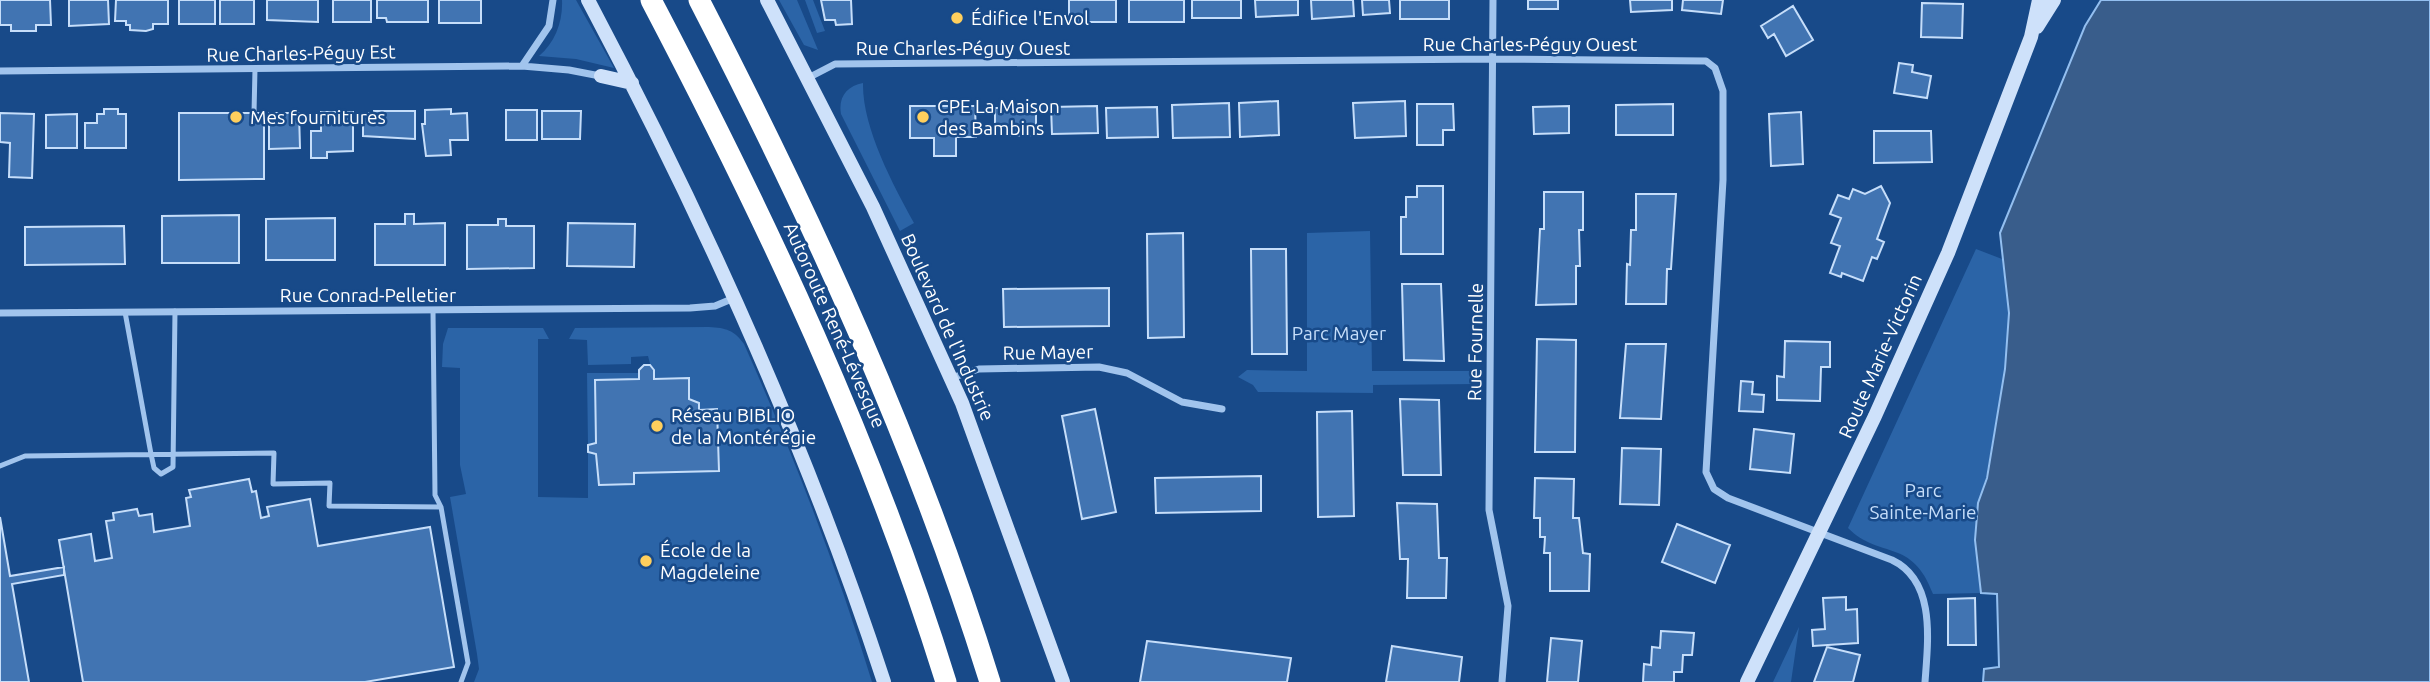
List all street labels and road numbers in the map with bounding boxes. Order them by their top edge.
street label: Rue Charles-Péguy Ouest [1423,33,1638,55]
street label: Rue Charles-Péguy Ouest [856,37,1071,59]
street label: Rue Charles-Péguy Est [206,40,396,66]
street label: Autoroute René-Lévesque [780,219,890,431]
street label: Boulevard de l'Industrie [897,230,999,424]
street label: Route Marie-Victorin [1834,270,1926,442]
street label: Rue Fournelle [1463,283,1487,401]
street label: Rue Conrad-Pelletier [280,284,456,306]
street label: Rue Mayer [1003,340,1093,364]

